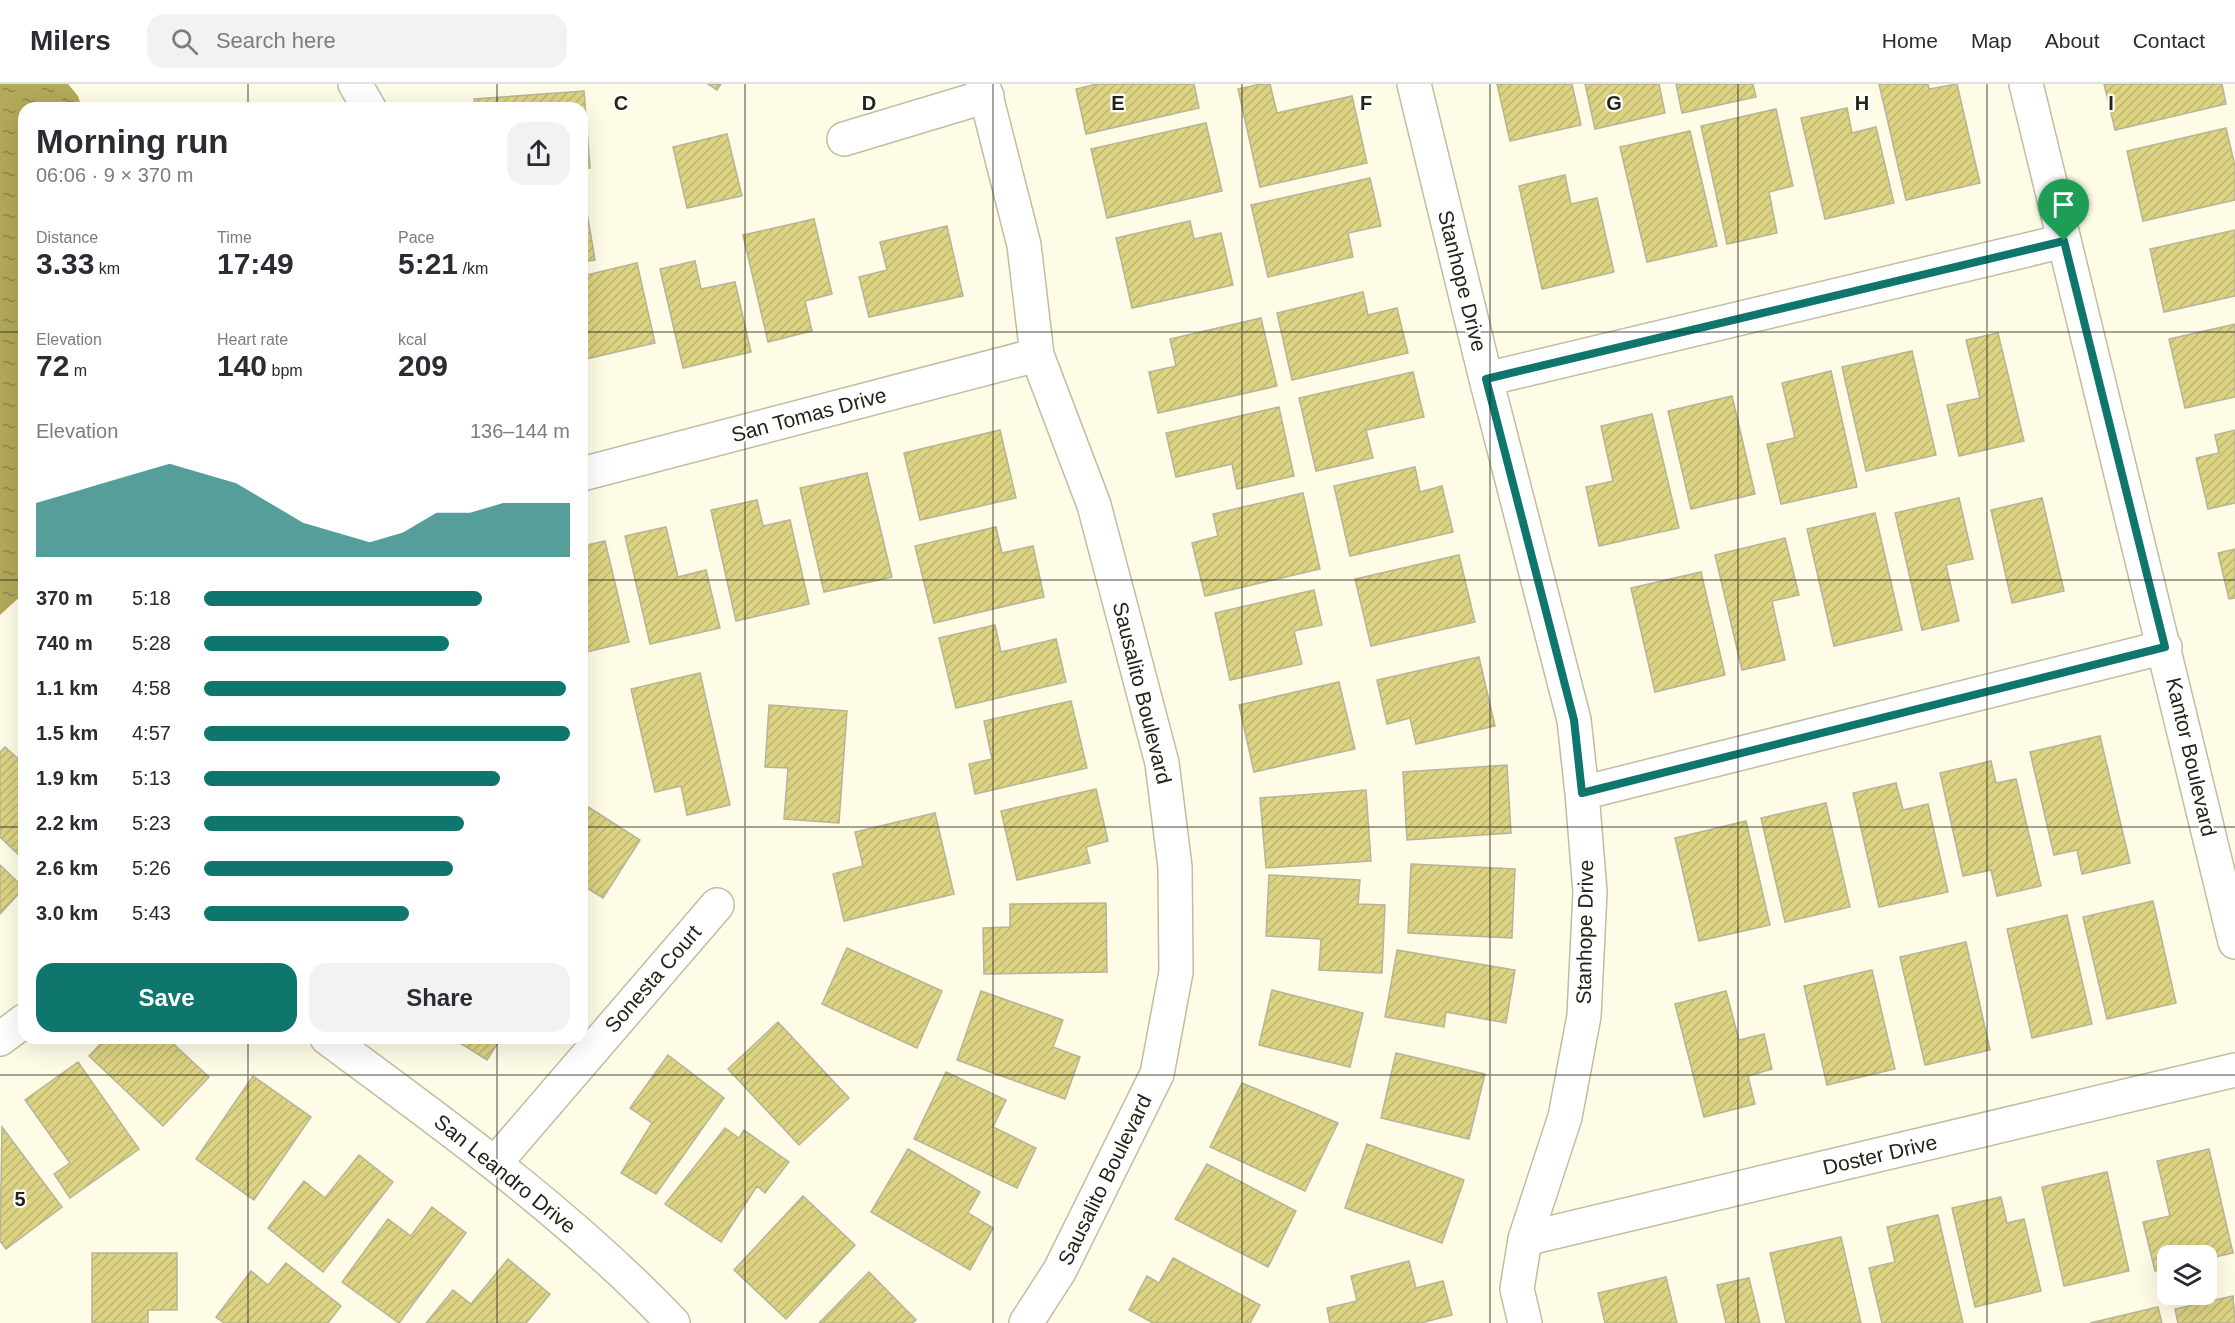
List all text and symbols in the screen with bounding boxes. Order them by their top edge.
search box [147,14,567,68]
text: Milers [30,25,111,56]
icon: search [168,25,201,58]
text: Search here [216,28,336,53]
text: Home [1882,29,1938,52]
text: Map [1971,29,2012,52]
text: About [2045,29,2100,52]
text: Contact [2133,29,2205,52]
text: C [614,92,628,114]
text: D [862,92,876,114]
text: E [1111,92,1125,114]
text: F [1360,92,1372,114]
text: G [1606,92,1622,114]
text: H [1855,92,1869,114]
text: I [2108,92,2114,114]
button: share [507,122,570,185]
text: Morning run [36,123,228,160]
text: 06:06 · 9 × 370 m [36,164,193,186]
pin [2038,179,2089,241]
icon: arrive [2047,188,2080,221]
street label: Stanhope Drive [1434,208,1491,354]
text: Distance [36,229,98,246]
text: Time [217,229,252,246]
text: Pace [398,229,434,246]
text: 3.33 [36,247,94,280]
text: 17:49 [217,247,294,280]
text: 5:21 [398,247,458,280]
text: km [94,260,120,277]
text: /km [458,260,488,277]
text: Elevation [36,331,102,348]
text: Heart rate [217,331,288,348]
text: kcal [398,331,426,348]
text: 72 [36,349,69,382]
text: 140 [217,349,267,382]
text: 209 [398,349,448,382]
text: m [69,362,87,379]
text: bpm [267,362,303,379]
street label: San Tomas Drive [729,383,889,446]
text: Elevation [36,420,118,442]
text: 136–144 m [470,420,570,442]
text: 370 m [36,587,93,609]
text: 5:18 [132,587,171,609]
street label: Sausalito Boulevard [1109,599,1176,786]
text: 740 m [36,632,93,654]
text: 5:28 [132,632,171,654]
street label: Kantor Boulevard [2162,675,2221,839]
text: 1.1 km [36,677,98,699]
text: 4:58 [132,677,171,699]
text: 1.5 km [36,722,98,744]
text: 4:57 [132,722,171,744]
text: 1.9 km [36,767,98,789]
text: 5:13 [132,767,171,789]
text: 2.2 km [36,812,98,834]
text: 5:23 [132,812,171,834]
text: 2.6 km [36,857,98,879]
text: 5:26 [132,857,171,879]
street label: Stanhope Drive [1572,859,1597,1005]
text: 3.0 km [36,902,98,924]
text: 5:43 [132,902,171,924]
street label: Sonesta Court [600,920,705,1037]
button: Save [36,963,297,1032]
button: Share [309,963,570,1032]
street label: Sausalito Boulevard [1053,1091,1156,1269]
street label: San Leandro Drive [430,1110,581,1238]
street label: Doster Drive [1820,1130,1939,1179]
text: 5 [14,1188,26,1210]
map controls [2157,1245,2217,1305]
button: layers [2157,1245,2217,1305]

